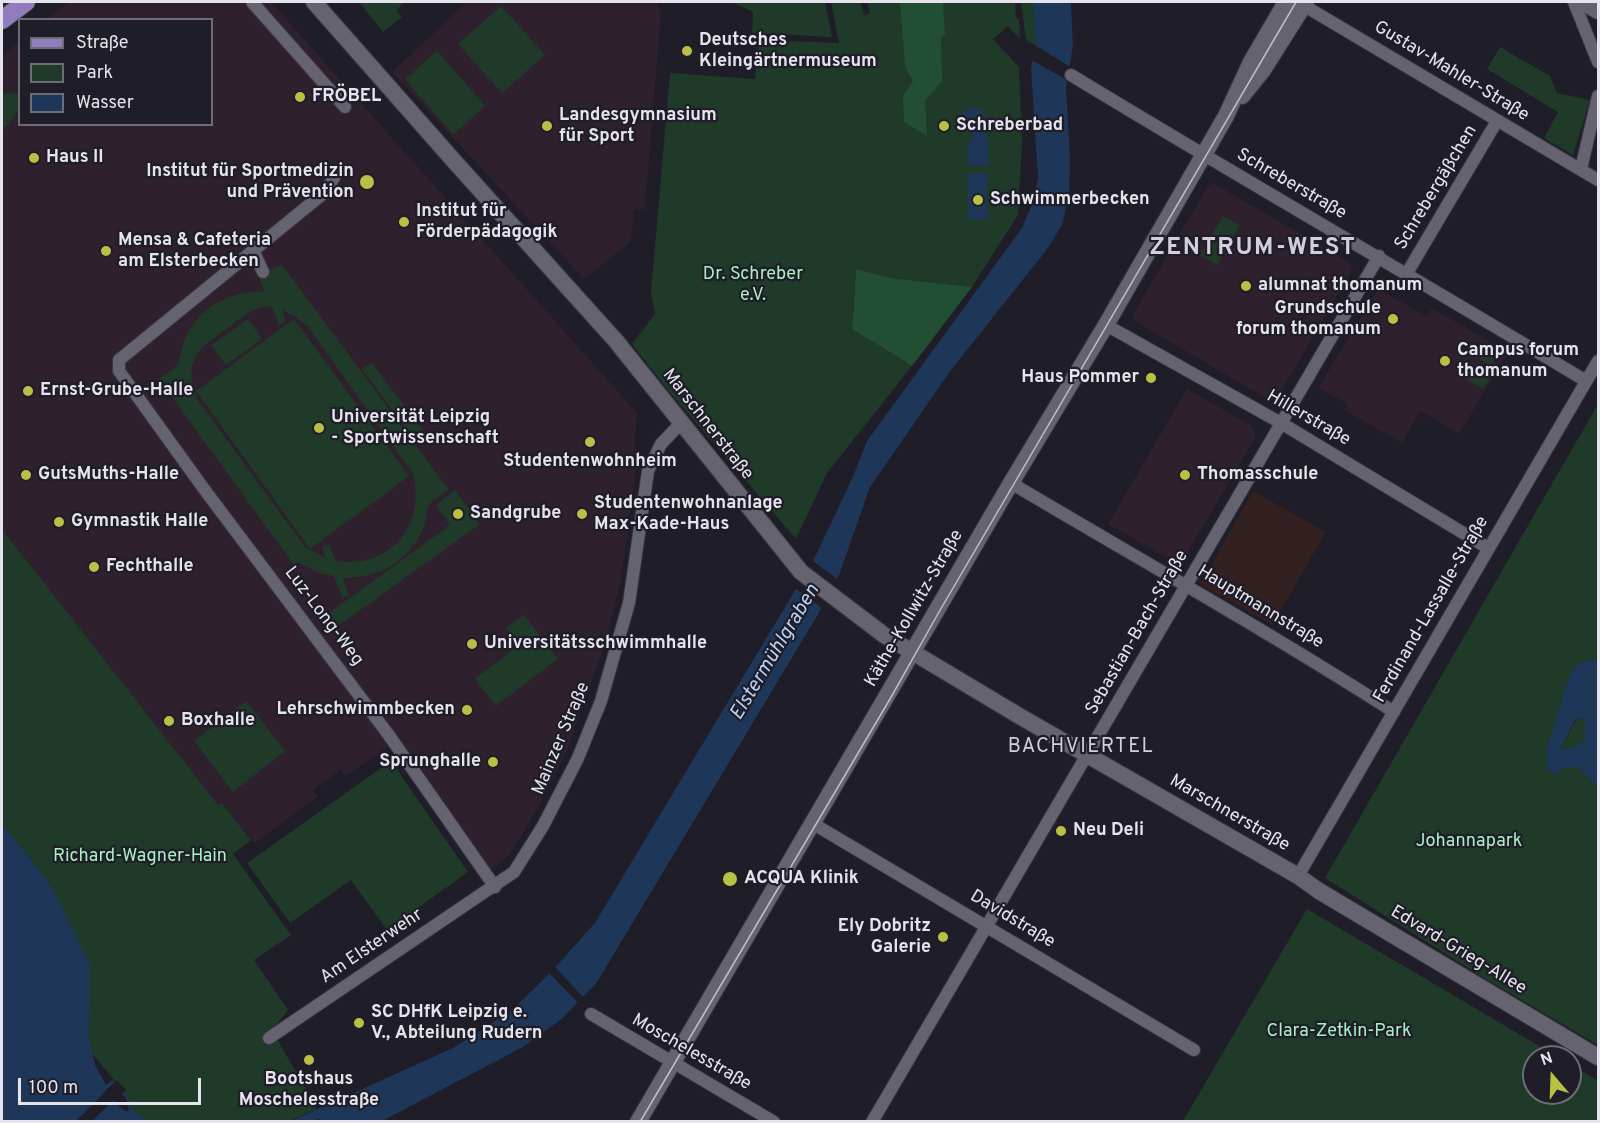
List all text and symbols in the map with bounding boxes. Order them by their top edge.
street label: Gustav-Mahler-Straße [1370,17,1532,127]
legend [18,18,213,126]
place label: Deutsches Kleingärtnermuseum [699,30,877,72]
text: Straße [76,32,128,55]
marker: Deutsches Kleingärtnermuseum [680,44,694,58]
text: Park [76,62,113,85]
place label: FRÖBEL [312,86,381,108]
marker: FRÖBEL [293,90,307,104]
text: Wasser [76,92,134,115]
place label: Landesgymnasium für Sport [559,105,717,148]
place label: Schreberbad [956,115,1063,137]
marker: Landesgymnasium für Sport [540,119,554,133]
marker: Schreberbad [937,119,951,133]
street label: Schrebergäßchen [1391,122,1483,254]
street label: Schreberstraße [1232,145,1350,225]
place label: Haus II [46,147,104,169]
marker: Haus II [27,151,41,165]
place label: Institut für Sportmedizin und Prävention [146,161,354,204]
marker: Institut für Sportmedizin und Prävention [358,173,376,191]
place label: Schwimmerbecken [990,189,1150,211]
marker: Schwimmerbecken [971,193,985,207]
place label: Institut für Förderpädagogik [416,201,558,244]
marker: Institut für Förderpädagogik [397,215,411,229]
place label: Mensa & Cafeteria am Elsterbecken [118,230,271,272]
district label: ZENTRUM-WEST [1150,235,1356,263]
marker: Mensa & Cafeteria am Elsterbecken [99,244,113,258]
park label: Dr. Schreber e.V. [703,264,803,306]
place label: alumnat thomanum [1258,275,1422,297]
marker: alumnat thomanum [1239,279,1253,293]
place label: Grundschule forum thomanum [1236,298,1381,340]
marker: Grundschule forum thomanum [1386,312,1400,326]
place label: Campus forum thomanum [1457,340,1579,382]
marker: Campus forum thomanum [1438,354,1452,368]
street label: Marschnerstraße [657,365,757,485]
place label: Haus Pommer [1021,367,1139,389]
marker: Haus Pommer [1144,371,1158,385]
place label: Ernst-Grube-Halle [40,380,193,402]
marker: Ernst-Grube-Halle [21,384,35,398]
street label: Hillerstraße [1262,386,1354,452]
place label: Universität Leipzig - Sportwissenschaft [331,407,499,450]
marker: Universität Leipzig - Sportwissenschaft [312,421,326,435]
marker: Studentenwohnheim [583,435,597,449]
place label: Studentenwohnheim [503,451,677,473]
place label: GutsMuths-Halle [38,464,179,486]
place label: Thomasschule [1197,464,1318,486]
marker: GutsMuths-Halle [19,468,33,482]
marker: Thomasschule [1178,468,1192,482]
place label: Studentenwohnanlage Max-Kade-Haus [594,493,783,536]
place label: Sandgrube [470,503,561,525]
marker: Sandgrube [451,507,465,521]
marker: Studentenwohnanlage Max-Kade-Haus [575,507,589,521]
place label: Gymnastik Halle [71,511,208,533]
street label: Ferdinand-Lassalle-Straße [1370,513,1494,707]
marker: Gymnastik Halle [52,515,66,529]
street label: Käthe-Kollwitz-Straße [861,527,969,691]
street label: Sebastian-Bach-Straße [1082,547,1194,719]
place label: Fechthalle [106,556,193,578]
marker: Fechthalle [87,560,101,574]
street label: Hauptmannstraße [1193,562,1327,654]
street label: Luz-Long-Weg [279,563,367,671]
water label: Elstermühlgraben [726,581,826,725]
place label: Universitätsschwimmhalle [484,633,707,655]
marker: Universitätsschwimmhalle [465,637,479,651]
street label: Mainzer Straße [529,679,595,799]
place label: Lehrschwimmbecken [277,699,455,721]
marker: Lehrschwimmbecken [460,703,474,717]
place label: Boxhalle [181,710,255,732]
marker: Boxhalle [162,714,176,728]
district label: BACHVIERTEL [1008,736,1154,760]
place label: Sprunghalle [379,751,481,773]
marker: Sprunghalle [486,755,500,769]
street label: Marschnerstraße [1165,771,1293,857]
place label: Neu Deli [1073,820,1144,842]
marker: Neu Deli [1054,824,1068,838]
park label: Johannapark [1416,831,1522,853]
park label: Richard-Wagner-Hain [53,846,227,868]
place label: ACQUA Klinik [744,868,859,890]
marker: ACQUA Klinik [721,870,739,888]
street label: Davidstraße [966,886,1058,954]
street label: Edvard-Grieg-Allee [1386,902,1530,1000]
street label: Am Elsterwehr [317,905,427,989]
place label: Ely Dobritz Galerie [838,916,931,958]
marker: Ely Dobritz Galerie [936,930,950,944]
place label: SC DHfK Leipzig e. V., Abteilung Rudern [371,1002,542,1044]
street label: Moschelesstraße [627,1010,755,1096]
marker: SC DHfK Leipzig e. V., Abteilung Rudern [352,1016,366,1030]
park label: Clara-Zetkin-Park [1267,1021,1411,1043]
north arrow [1522,1045,1582,1105]
text: N [1538,1049,1555,1071]
marker: Bootshaus Moschelesstraße [302,1053,316,1067]
scale bar [21,1066,204,1104]
place label: Bootshaus Moschelesstraße [239,1069,379,1112]
text: 100 m [29,1077,78,1100]

